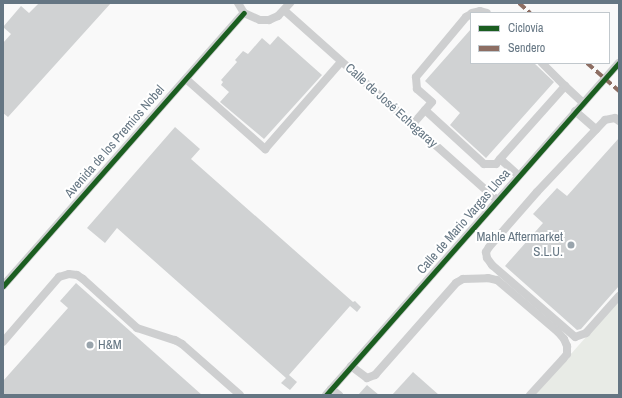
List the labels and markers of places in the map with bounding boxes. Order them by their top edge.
place label: Mahle Aftermarket S.L.U. [476,230,563,261]
marker: Mahle Aftermarket S.L.U. [566,240,576,250]
place label: H&M [98,337,122,353]
marker: H&M [85,340,95,350]

